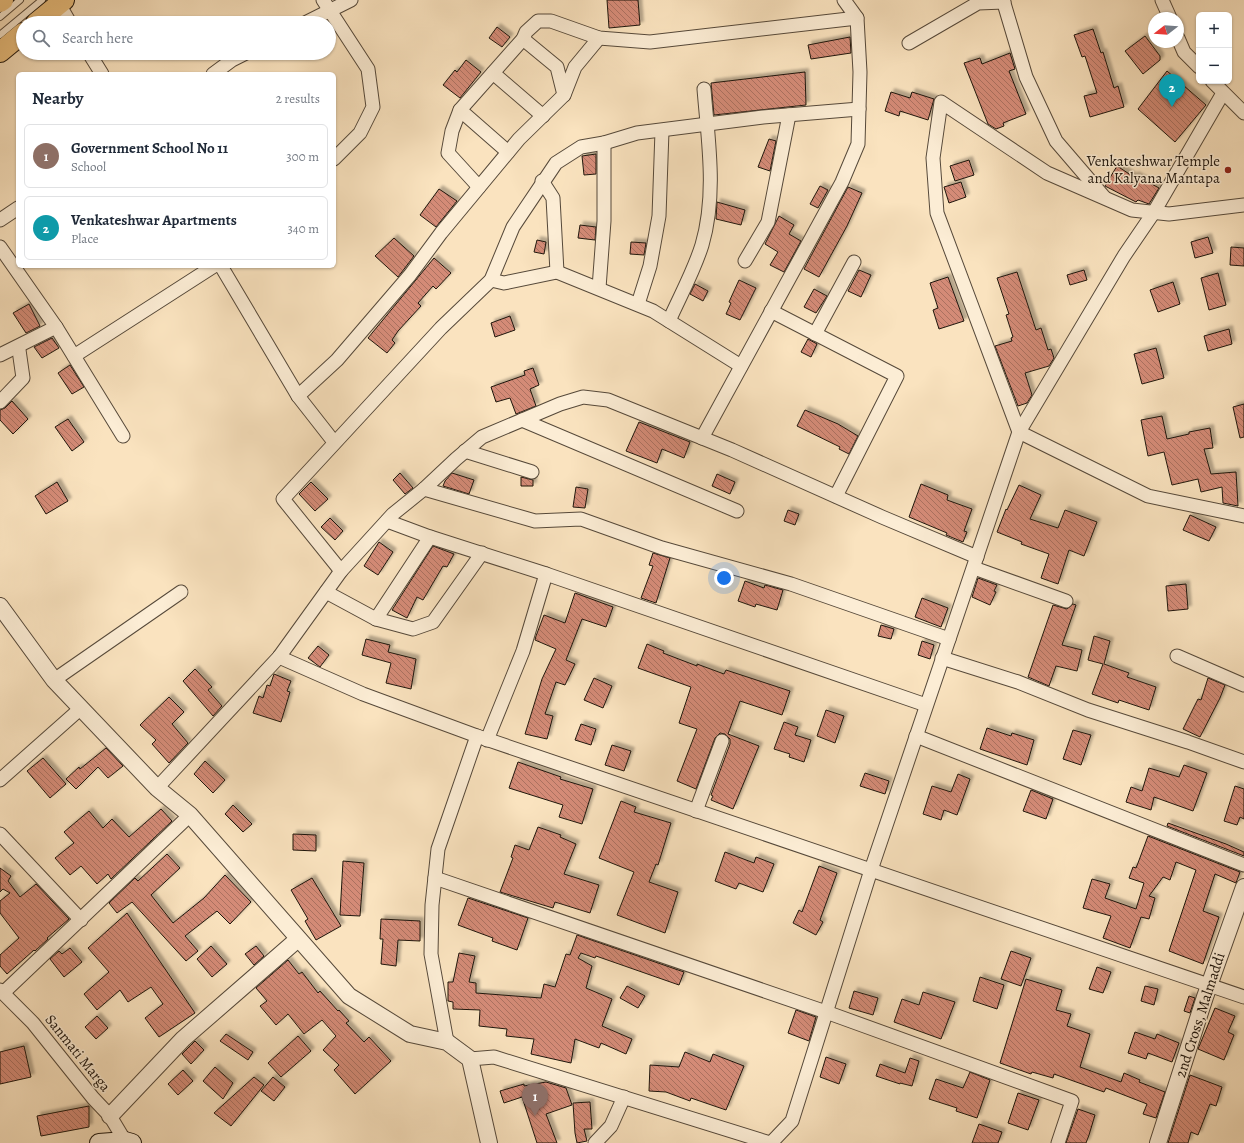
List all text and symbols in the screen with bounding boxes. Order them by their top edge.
north arrow [1148,12,1184,48]
map controls [1196,12,1232,84]
button: + [1196,12,1232,48]
search box [16,16,336,60]
icon: search [30,27,52,49]
text: Search here [62,28,133,48]
button: − [1196,48,1232,84]
pin: 2 [1159,74,1185,107]
text: Nearby [32,87,83,110]
text: 2 results [276,90,320,107]
text: Government School No 11 [71,138,228,158]
text: 1 [44,148,48,165]
text: 300 m [286,148,319,165]
place label: Venkateshwar Temple and Kalyana Mantapa [1086,151,1220,188]
text: School [71,158,106,175]
marker: Venkateshwar Temple and Kalyana Mantapa [1223,165,1233,175]
text: Venkateshwar Apartments [71,210,237,230]
text: 2 [43,220,49,237]
text: 340 m [287,220,319,237]
text: Place [71,230,99,247]
your location [714,568,734,588]
street label: 2nd Cross, Malmaddi [1170,950,1230,1080]
street label: Sanmati Marga [41,1010,115,1096]
pin: 1 [522,1083,548,1116]

